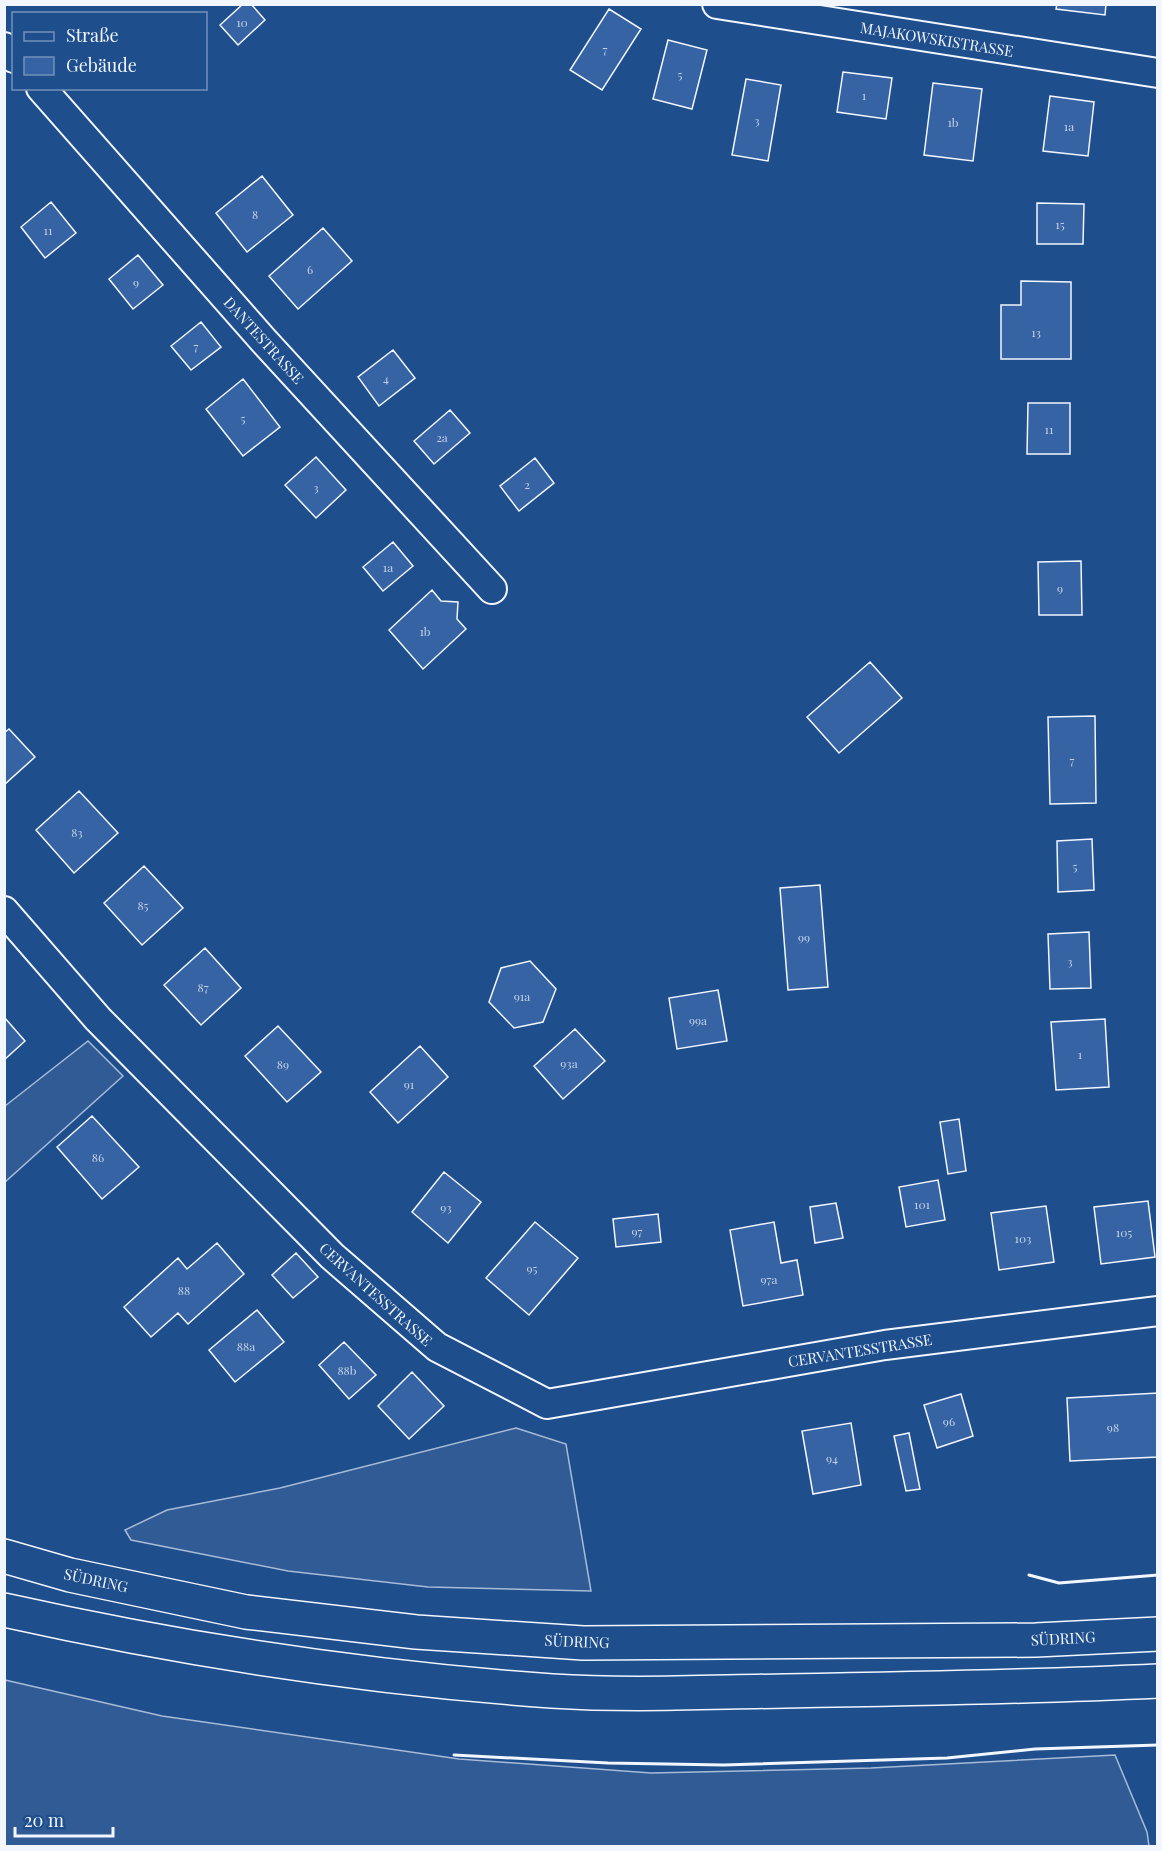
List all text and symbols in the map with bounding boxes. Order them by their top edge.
legend [12,12,207,90]
house number: 10 [236,14,248,30]
street label: MAJAKOWSKISTRASSE [859,17,1015,61]
text: Straße [66,23,119,47]
house number: 7 [603,41,608,57]
text: Gebäude [66,53,137,77]
house number: 5 [678,66,683,82]
house number: 1 [862,87,867,103]
house number: 3 [754,112,760,128]
house number: 1b [947,114,959,130]
house number: 1a [1064,118,1074,134]
house number: 8 [252,206,258,222]
house number: 15 [1055,216,1065,232]
house number: 11 [44,222,53,238]
house number: 6 [307,261,313,277]
house number: 9 [133,274,139,290]
street label: DANTESTRASSE [220,292,308,388]
house number: 13 [1031,324,1041,340]
house number: 7 [194,338,199,354]
house number: 4 [383,370,389,386]
house number: 5 [241,410,246,426]
house number: 11 [1045,421,1054,437]
house number: 2a [436,429,448,445]
house number: 2 [524,476,530,492]
house number: 3 [313,479,319,495]
house number: 1a [383,559,393,575]
house number: 9 [1057,580,1063,596]
house number: 1b [419,623,431,639]
house number: 7 [1070,752,1075,768]
house number: 83 [71,824,83,840]
house number: 5 [1073,858,1078,874]
house number: 85 [137,897,149,913]
house number: 99 [798,929,810,945]
house number: 3 [1067,953,1073,969]
house number: 87 [197,979,209,995]
house number: 91a [514,988,530,1004]
house number: 99a [689,1012,707,1028]
house number: 1 [1078,1046,1083,1062]
house number: 93a [560,1055,578,1071]
house number: 89 [277,1056,289,1072]
house number: 91 [404,1076,415,1092]
house number: 86 [92,1149,104,1165]
house number: 101 [914,1196,931,1212]
house number: 93 [440,1199,452,1215]
house number: 97 [632,1223,643,1239]
house number: 105 [1116,1224,1132,1240]
house number: 103 [1014,1230,1032,1246]
street label: CERVANTESSTRASSE [315,1238,437,1350]
house number: 95 [526,1260,538,1276]
house number: 97a [761,1271,777,1287]
house number: 88 [178,1282,190,1298]
street label: CERVANTESSTRASSE [787,1329,933,1371]
house number: 88a [237,1338,255,1354]
house number: 88b [337,1362,357,1378]
house number: 96 [943,1413,955,1429]
house number: 98 [1107,1419,1119,1435]
house number: 94 [826,1450,838,1466]
street label: SÜDRING [62,1563,130,1597]
street label: SÜDRING [1030,1626,1096,1650]
street label: SÜDRING [544,1630,610,1652]
scale bar [15,1800,112,1838]
text: 20 m [24,1808,64,1832]

